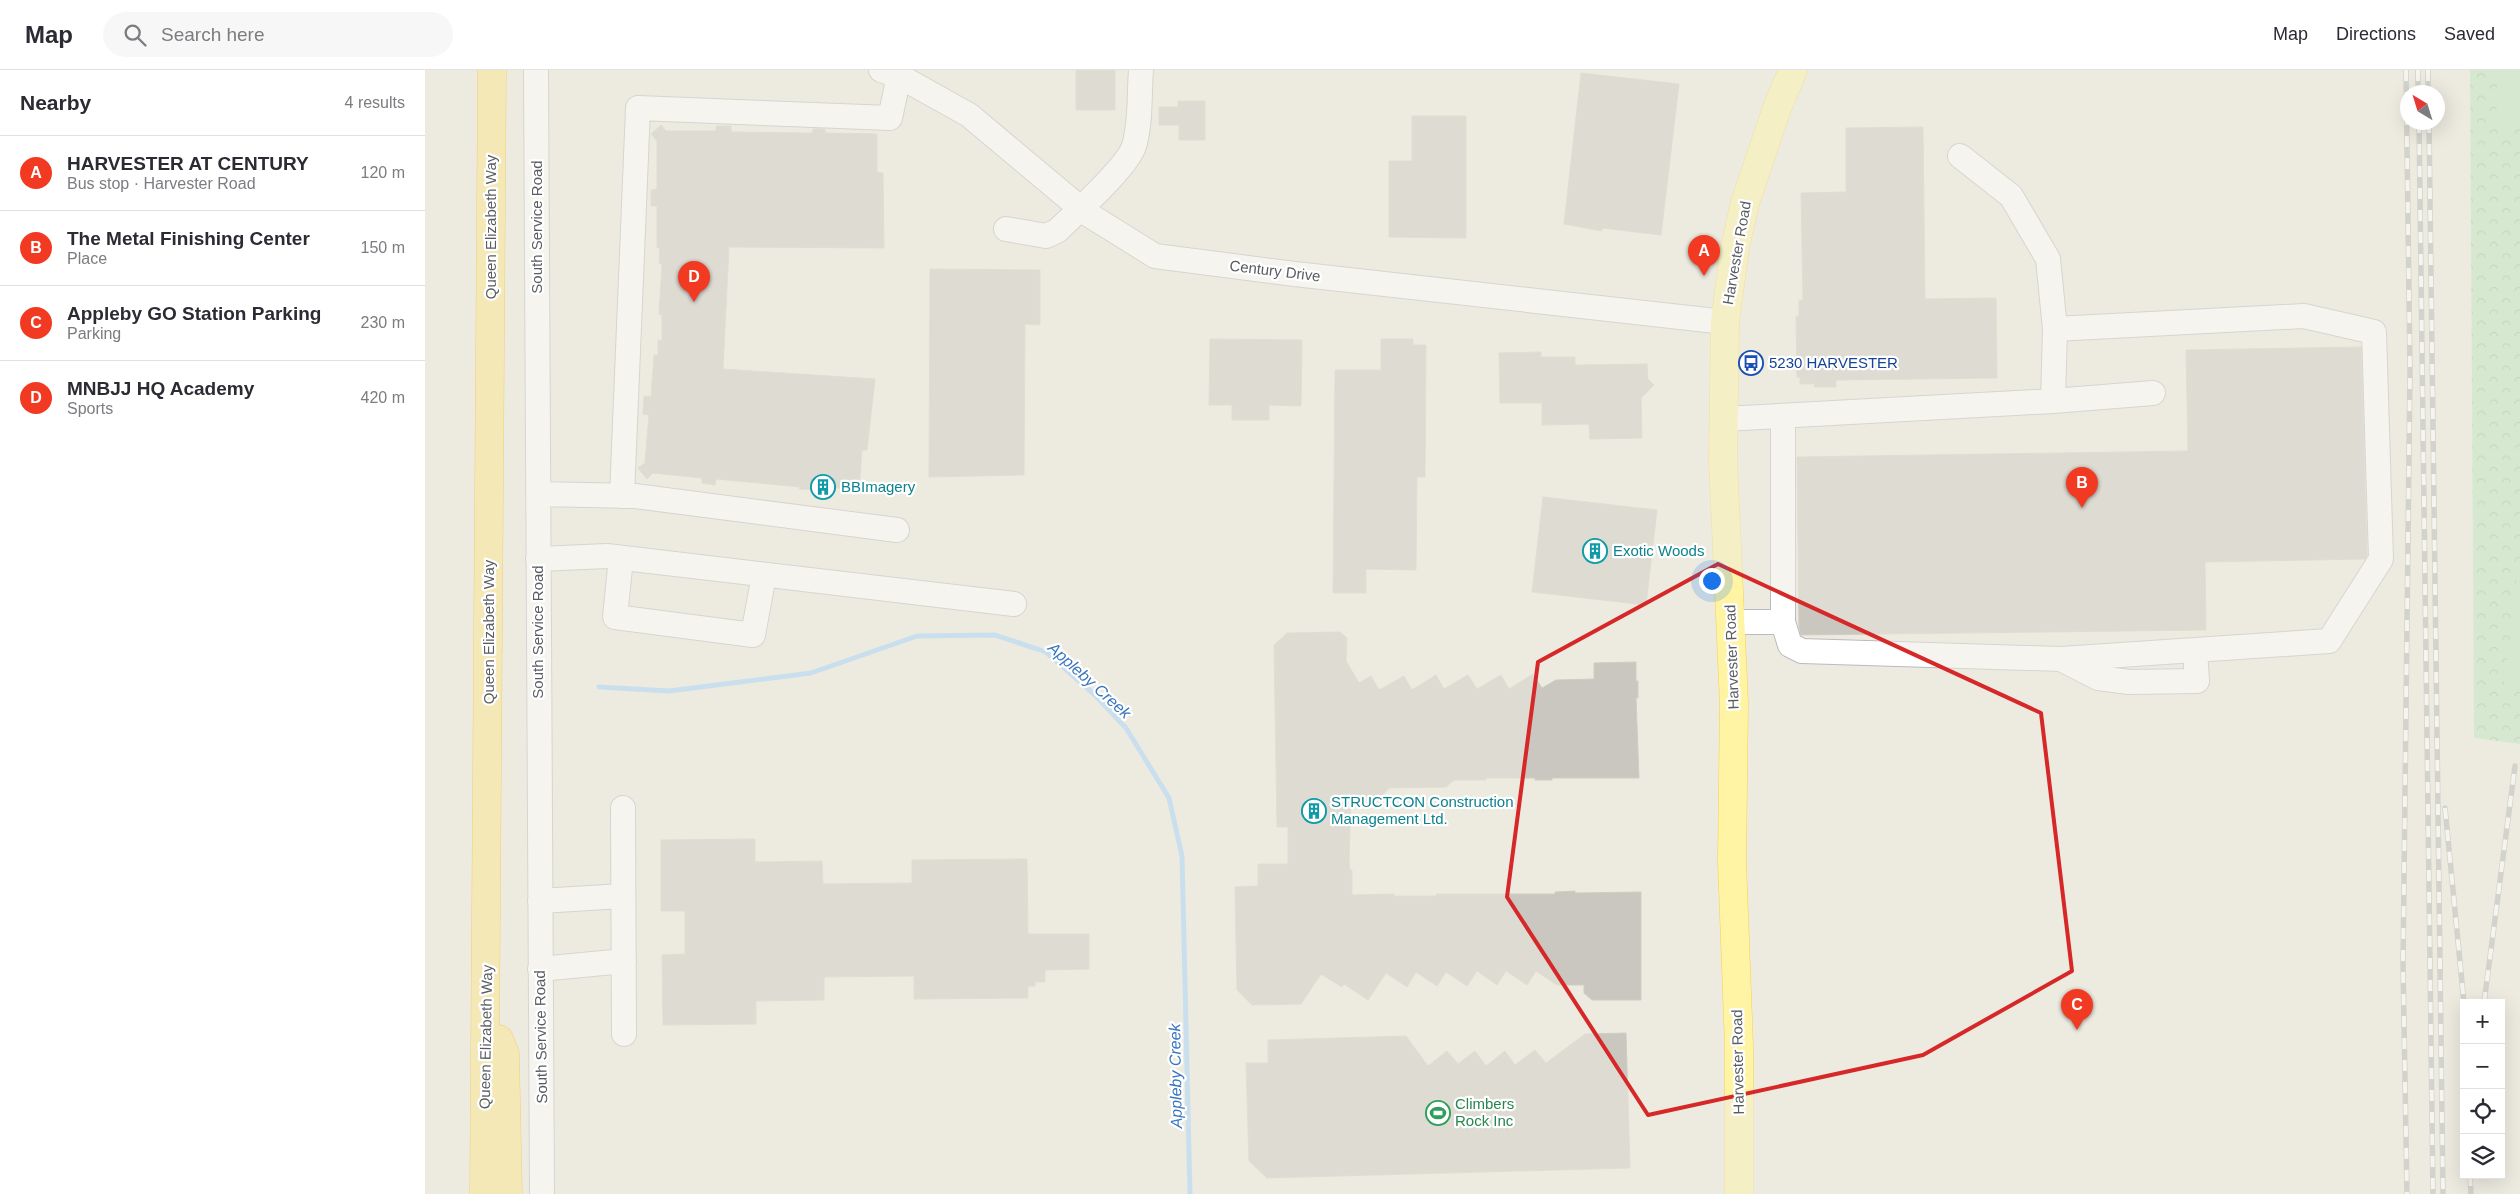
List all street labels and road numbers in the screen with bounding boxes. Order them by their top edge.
street label: Queen Elizabeth Way [482,154,499,299]
street label: South Service Road [528,160,545,294]
street label: Harvester Road [1719,200,1754,306]
street label: Century Drive [1229,256,1322,285]
street label: Queen Elizabeth Way [480,559,497,704]
street label: South Service Road [529,565,546,699]
street label: Harvester Road [1721,604,1742,710]
street label: Queen Elizabeth Way [476,964,495,1109]
street label: South Service Road [531,970,550,1104]
street label: Harvester Road [1728,1009,1747,1115]

